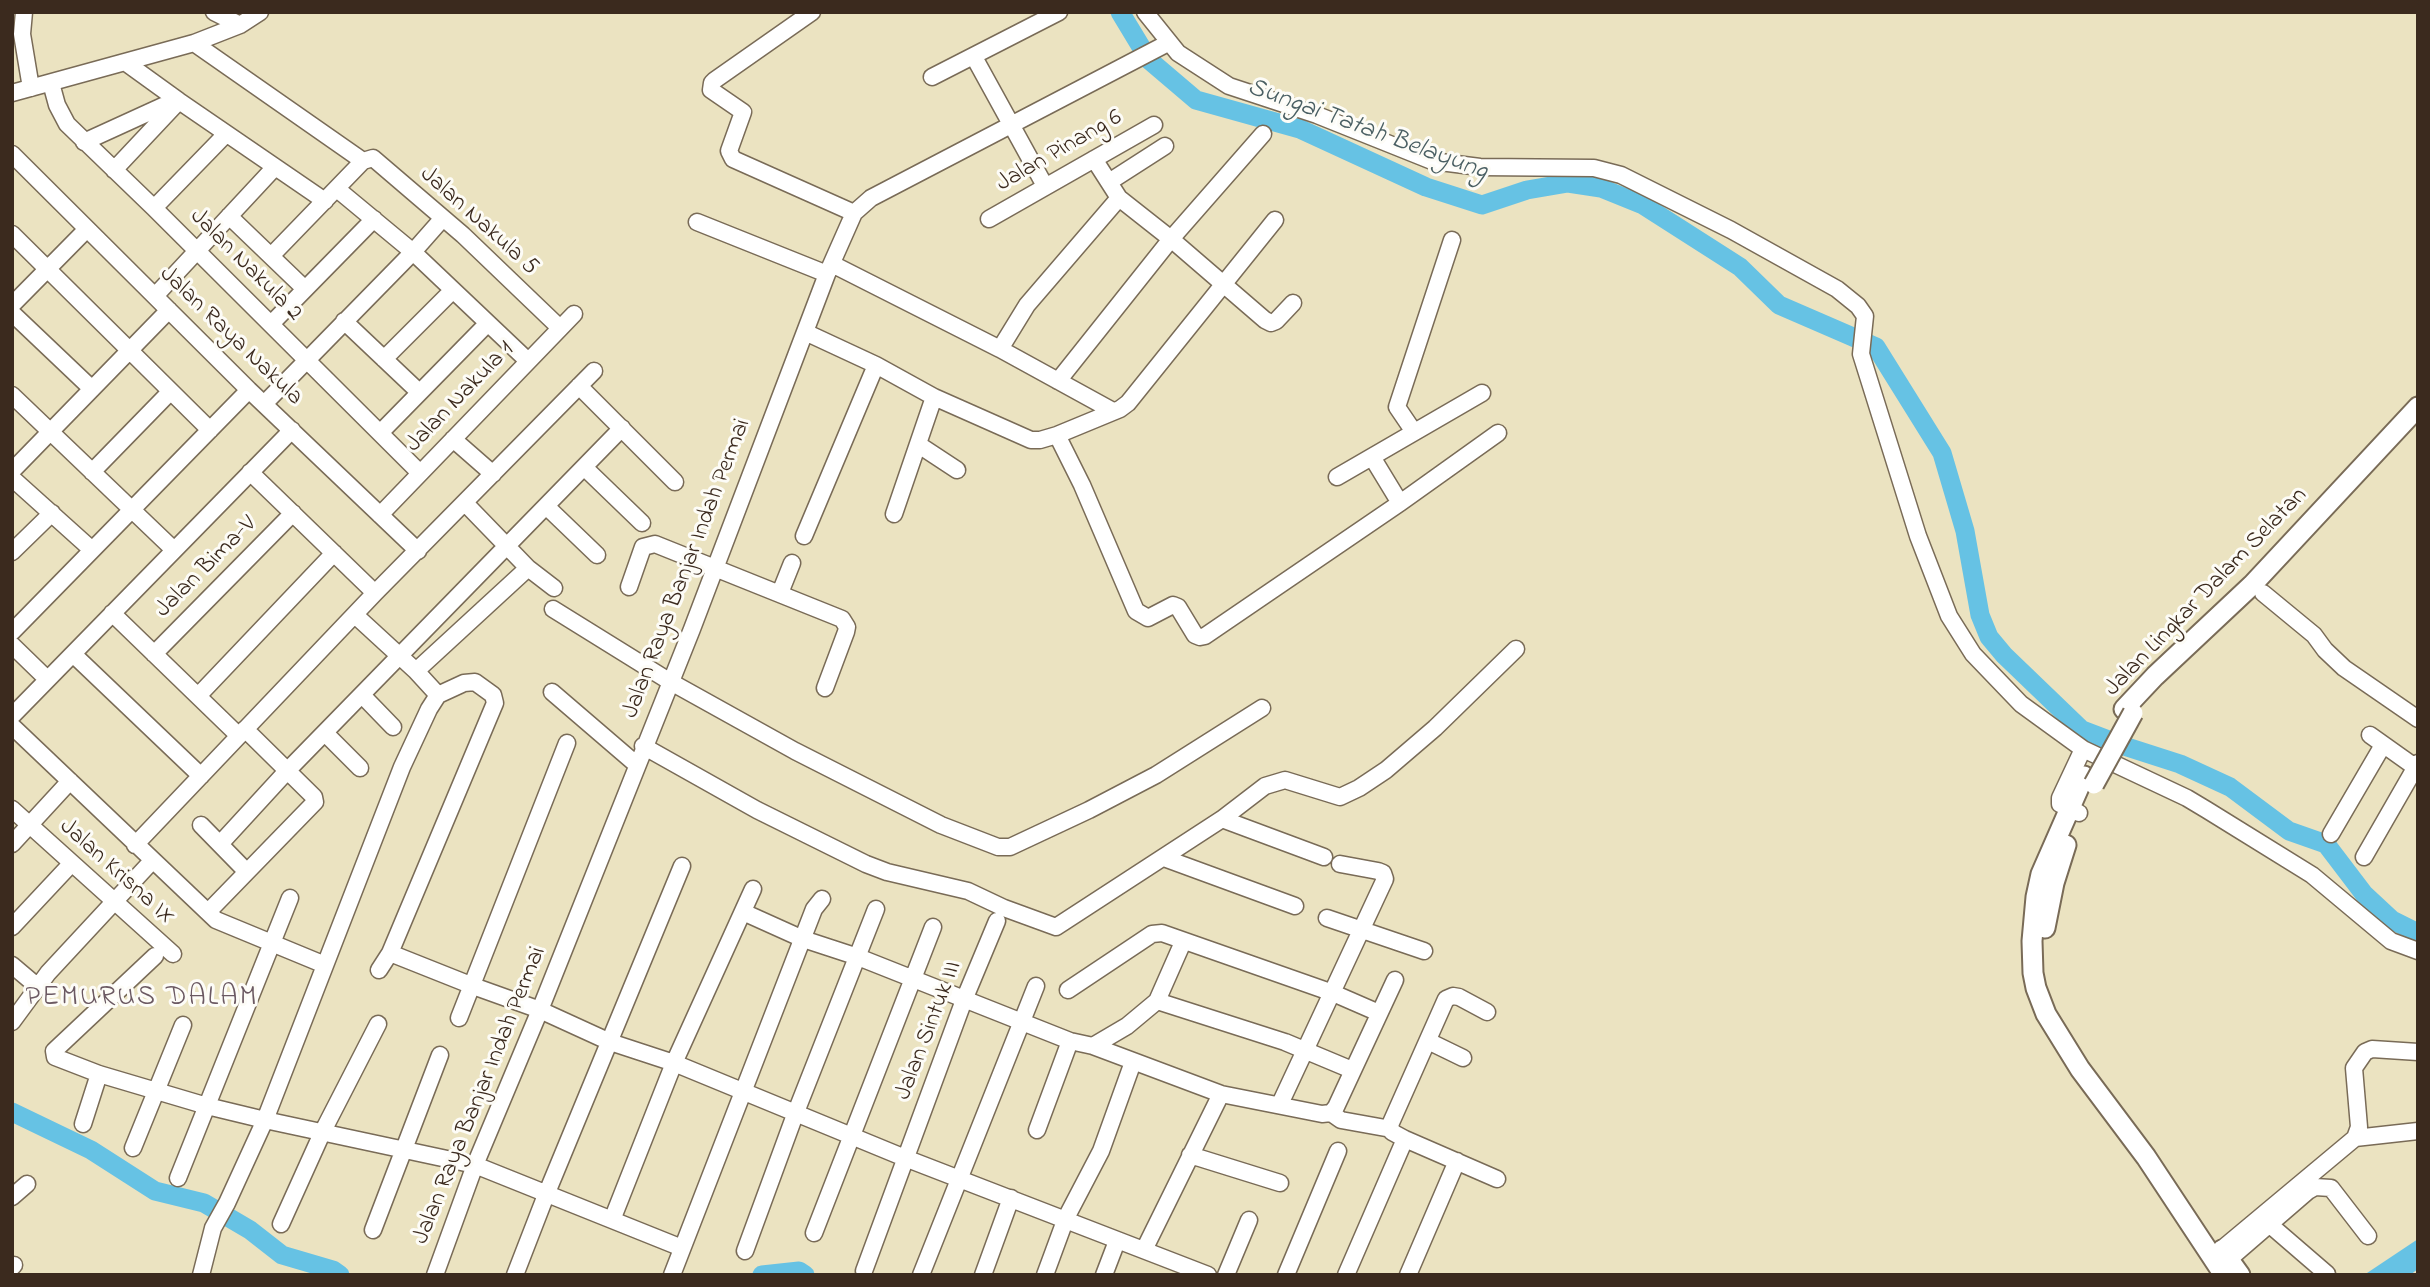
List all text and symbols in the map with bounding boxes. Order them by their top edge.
water label: Sungai Tatah Belayung [1243,73,1491,189]
street label: Jalan Pinang 6 [992,104,1128,200]
street label: Jalan Nakula 5 [413,161,543,283]
street label: Jalan Nakula 2 [183,204,307,328]
street label: Jalan Raya Nakula [152,261,308,413]
street label: Jalan Nakula 1 [401,336,521,460]
street label: Jalan Raya Banjar Indah Permai [618,415,758,723]
street label: Jalan Lingkar Dalam Selatan [2100,482,2314,704]
street label: Jalan Bima-V [150,511,264,625]
street label: Jalan Krisna IX [52,814,180,932]
street label: Jalan Raya Banjar Indah Permai [408,943,554,1249]
street label: Jalan Sintuk III [890,958,970,1104]
district label: PEMURUS DALAM [27,982,257,1016]

